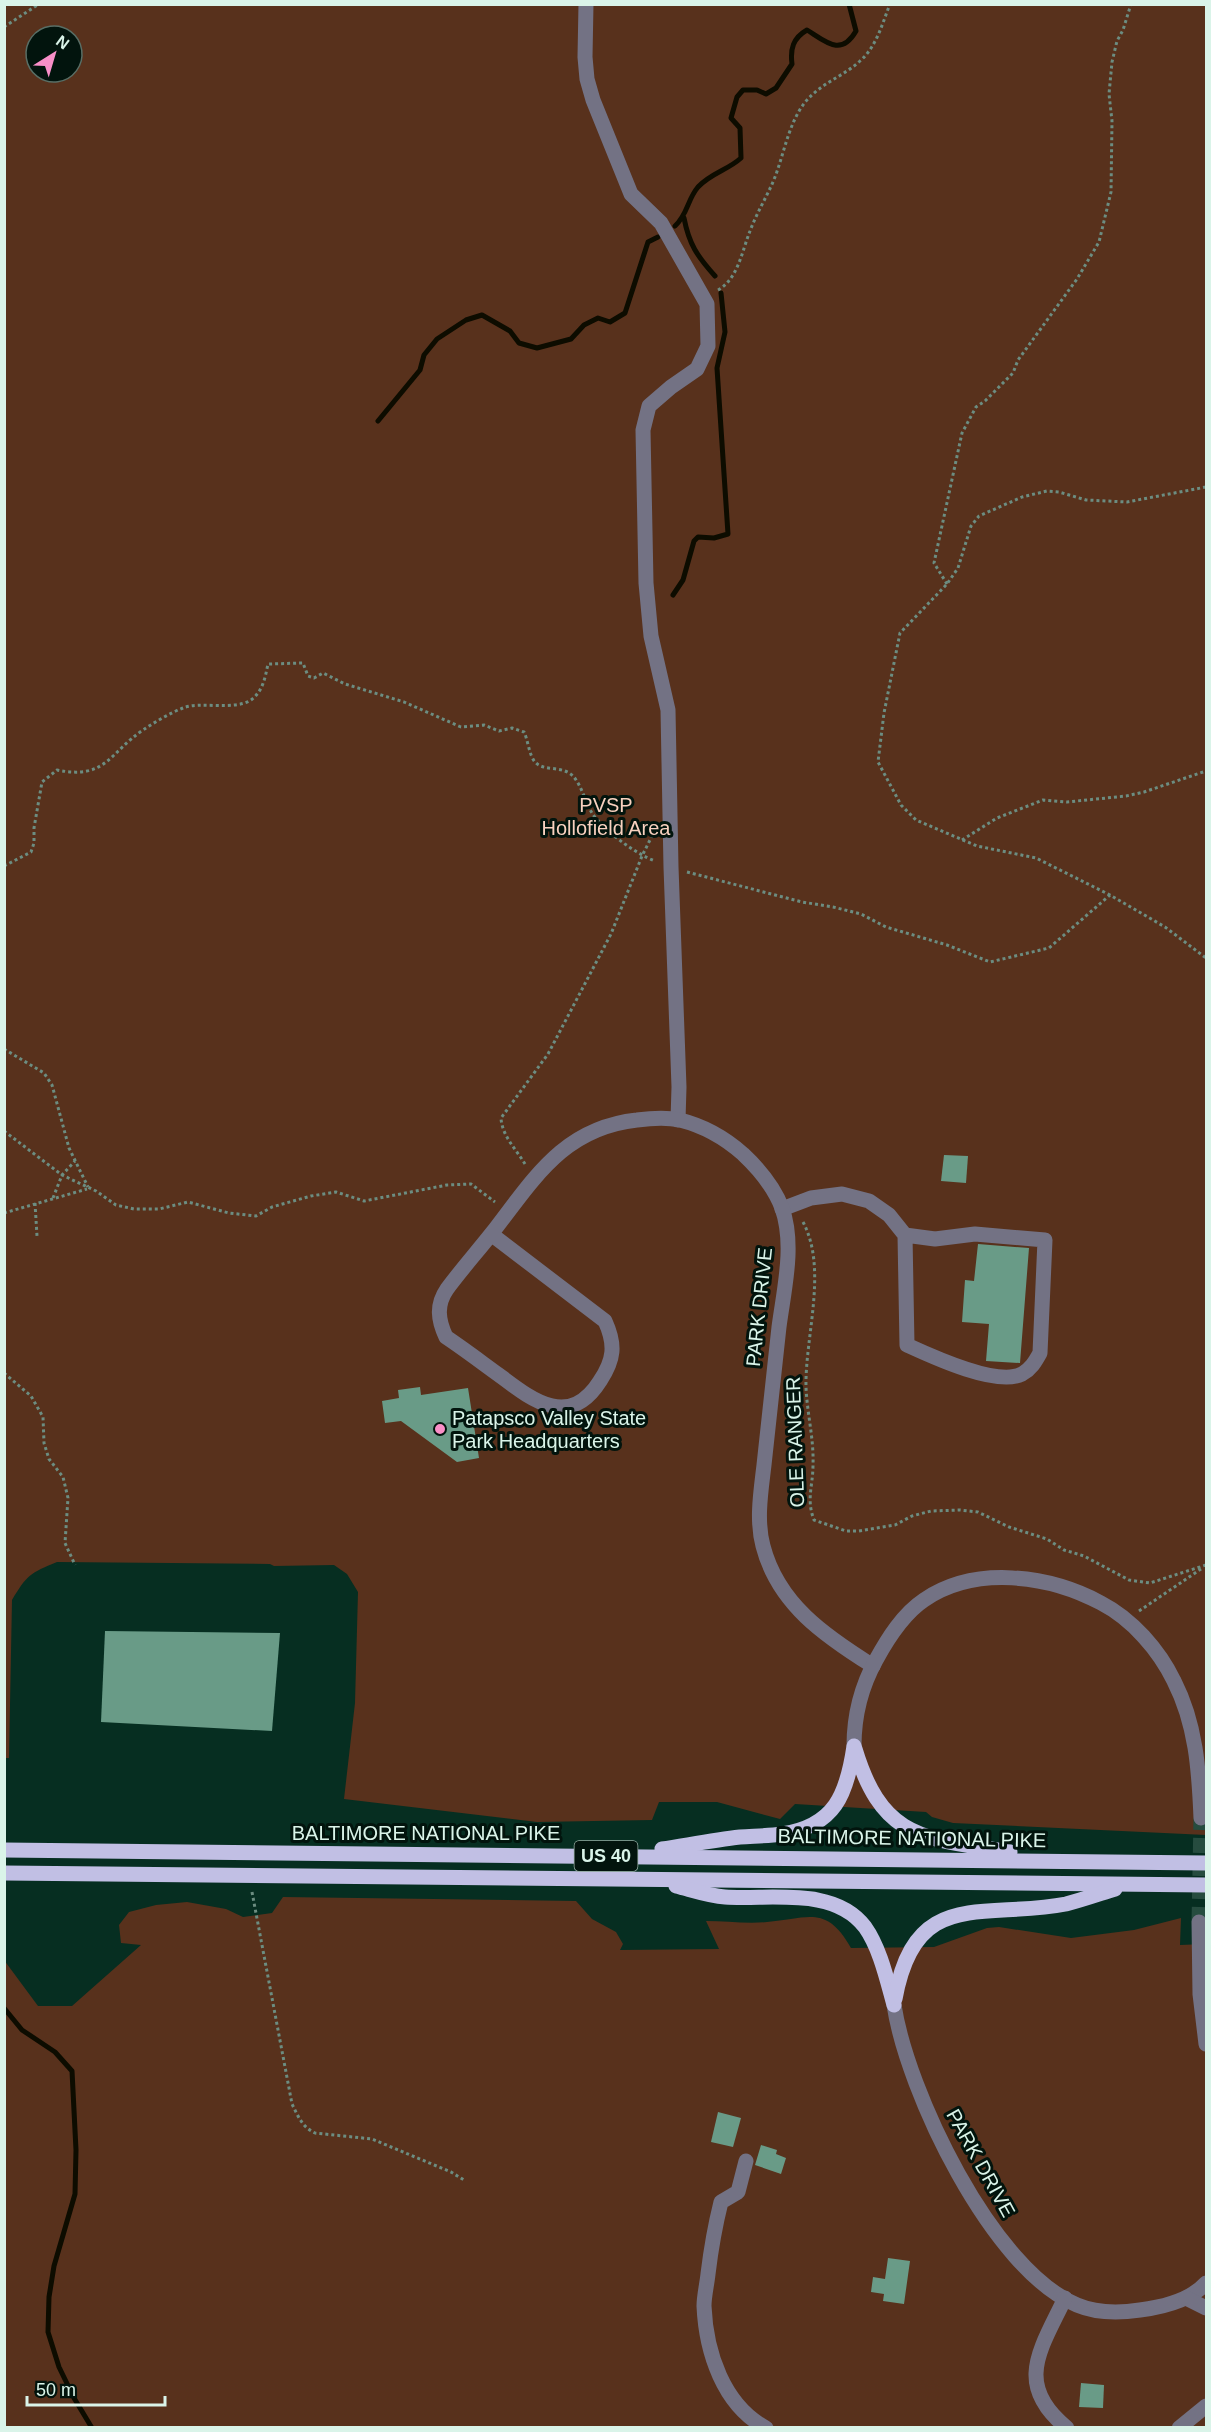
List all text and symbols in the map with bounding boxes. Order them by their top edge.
north arrow [24,24,84,84]
text: N [53,32,72,53]
park label: PVSP Hollofield Area [542,794,671,839]
street label: PARK DRIVE [742,1246,776,1368]
street label: OLE RANGER [782,1376,808,1508]
place label: Patapsco Valley State Park Headquarters [452,1407,646,1452]
marker: Patapsco Valley State Park Headquarters [433,1422,447,1436]
street label: BALTIMORE NATIONAL PIKE [292,1822,560,1844]
street label: BALTIMORE NATIONAL PIKE [778,1825,1046,1851]
road number: US 40 [574,1841,638,1871]
street label: PARK DRIVE [942,2105,1020,2221]
scale bar [27,2369,165,2407]
text: 50 m [36,2380,76,2400]

